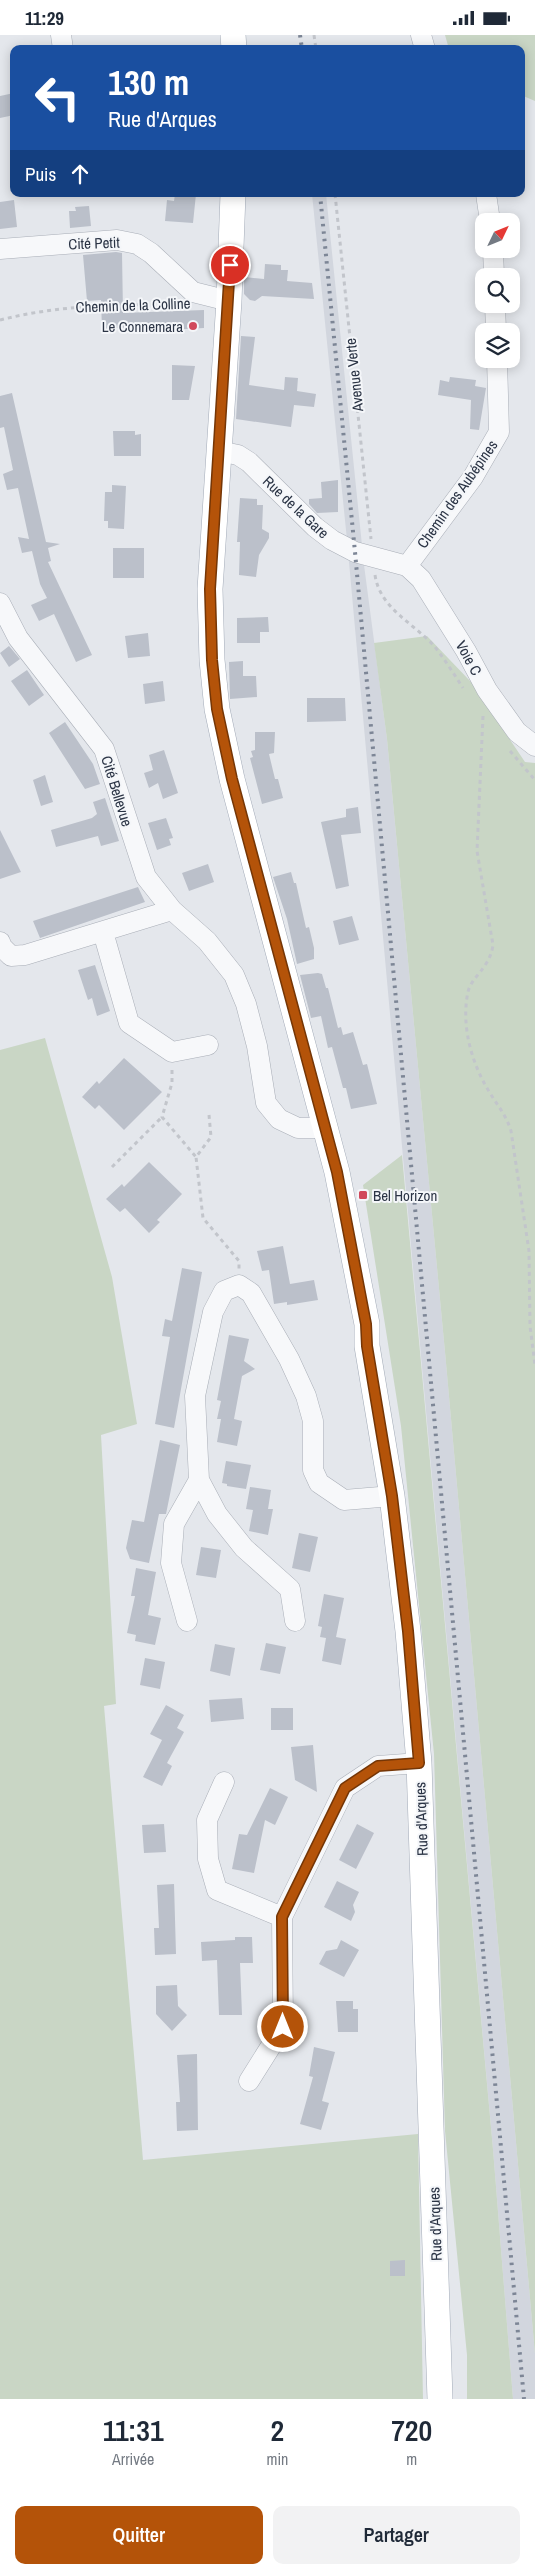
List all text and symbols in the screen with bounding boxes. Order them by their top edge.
text: 11:29 [25,5,64,31]
text: 130 m [108,59,189,106]
icon: left [25,65,90,130]
text: Rue d'Arques [108,104,217,134]
icon: ahead [66,160,94,188]
text: Puis [25,161,56,187]
north arrow [475,213,520,257]
map controls [475,213,520,368]
street label: Cité Petit [68,232,121,254]
pin [209,244,251,286]
icon: arrive [216,251,244,279]
button: search [475,268,520,313]
street label: Chemin de la Colline [75,292,191,317]
place label: Le Connemara [102,316,183,337]
marker: Le Connemara [187,320,199,332]
button: layers [475,323,520,368]
street label: Avenue Verte [340,337,368,414]
street label: Chemin des Aubépines [412,436,502,552]
street label: Rue de la Gare [258,471,334,543]
street label: Voie C [451,637,487,679]
street label: Cité Bellevue [96,753,138,829]
place label: Bel Horizon [373,1185,437,1206]
marker: Bel Horizon [357,1189,369,1201]
street label: Rue d'Arques [409,1782,433,1856]
position arrow [256,2000,308,2052]
street label: Rue d'Arques [423,2187,447,2261]
text: 11:31 [103,2410,164,2450]
text: 2 [271,2410,284,2450]
text: 720 [391,2410,432,2450]
text: Arrivée [112,2448,154,2470]
text: min [267,2448,288,2470]
text: m [406,2448,417,2470]
button: Quitter [15,2506,263,2564]
button: Partager [273,2506,520,2564]

